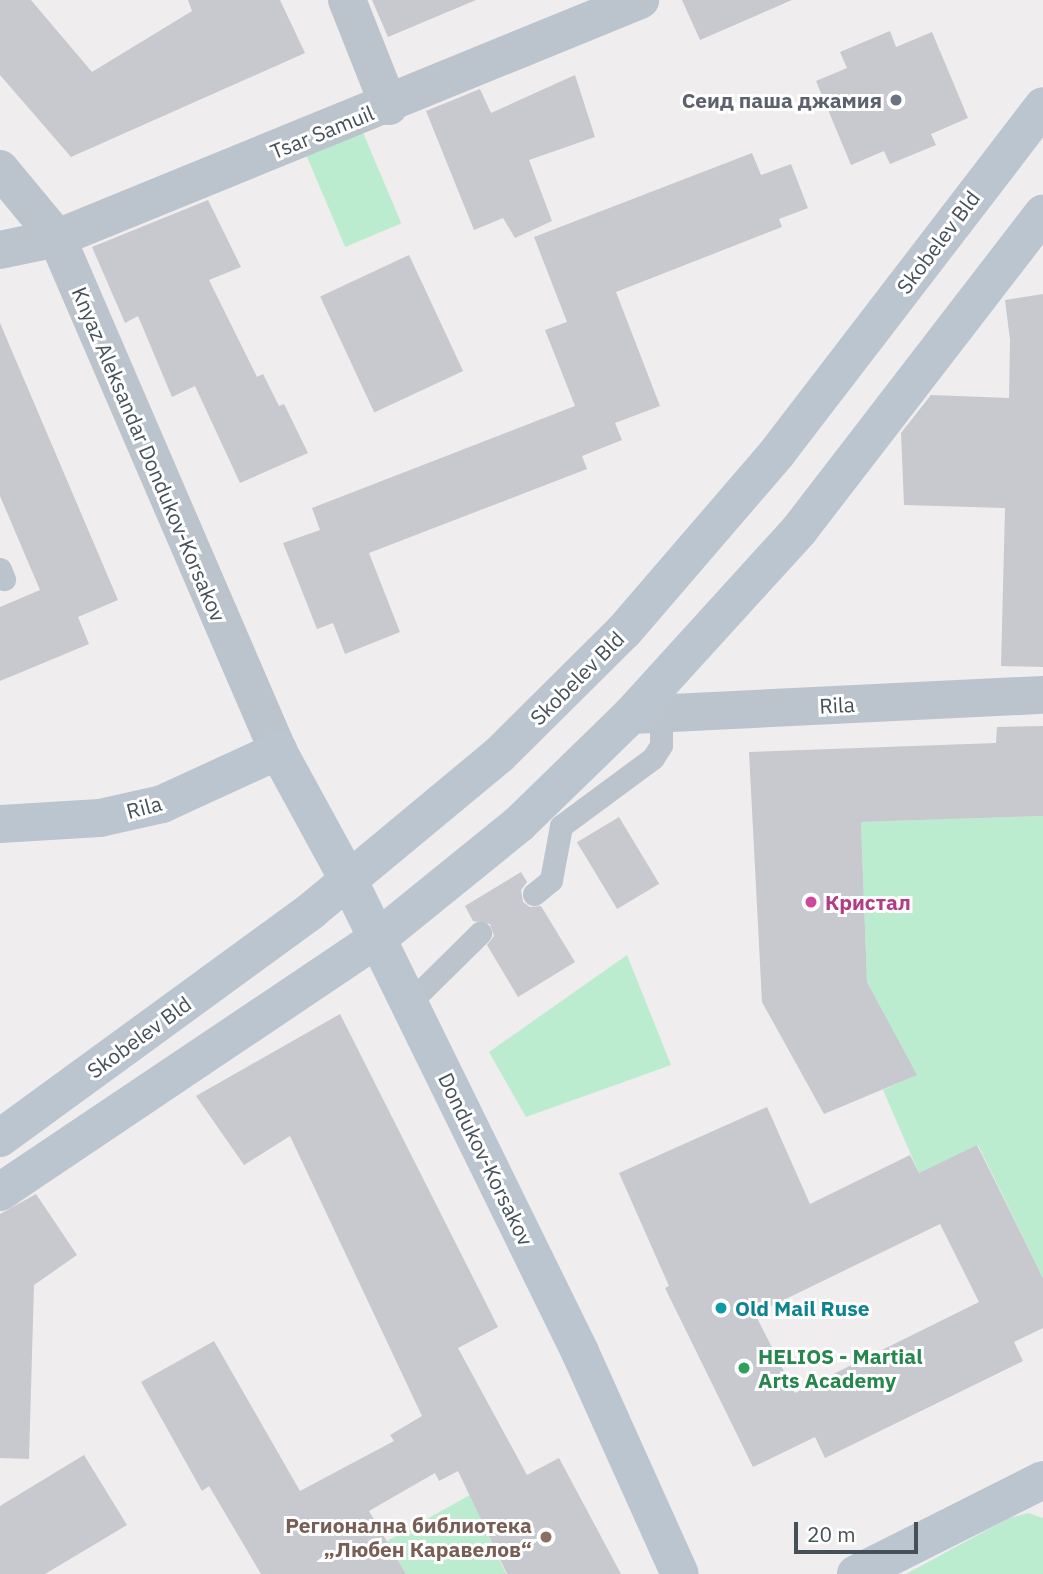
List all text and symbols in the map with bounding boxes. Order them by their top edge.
place label: Сеид паша джамия [682,87,882,113]
marker: Сеид паша джамия [888,92,904,108]
street label: Tsar Samuil [267,100,377,164]
street label: Skobelev Bld [891,186,985,298]
street label: Knyaz Aleksandar Dondukov-Korsakov [67,283,231,625]
street label: Skobelev Bld [525,626,629,730]
street label: Rila [819,691,855,719]
street label: Rila [124,790,164,824]
place label: Кристал [825,889,911,915]
marker: Кристал [803,894,819,910]
street label: Skobelev Bld [82,991,196,1083]
street label: Dondukov-Korsakov [433,1069,539,1249]
place label: Old Mail Ruse [735,1295,870,1321]
marker: Old Mail Ruse [713,1300,729,1316]
place label: HELIOS - Martial Arts Academy [758,1343,923,1393]
marker: HELIOS - Martial Arts Academy [736,1360,752,1376]
scale bar [798,1508,922,1552]
place label: Регионална библиотека „Любен Каравелов“ [285,1512,532,1562]
text: 20 m [807,1520,856,1548]
marker: Регионална библиотека „Любен Каравелов“ [538,1529,554,1545]

